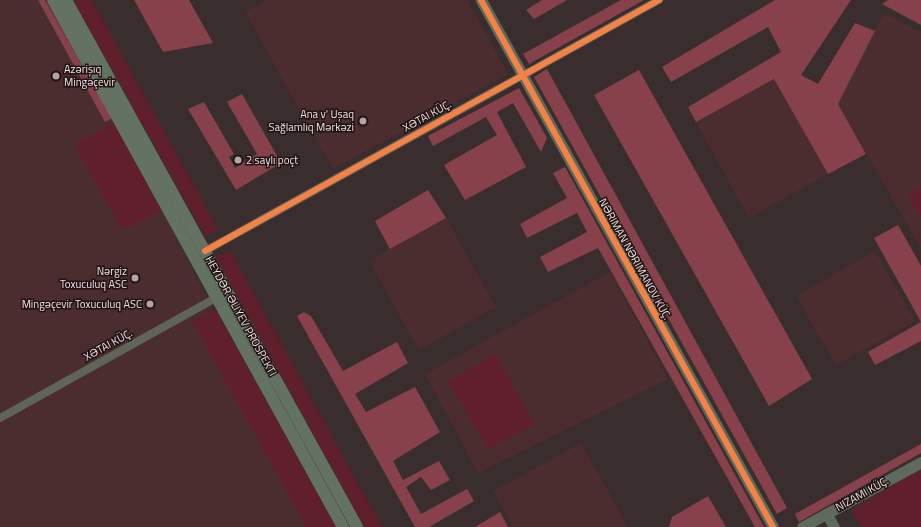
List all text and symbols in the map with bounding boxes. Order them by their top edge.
place label: Azərişıq Mingəçevir [64,63,115,89]
marker: Azərişıq Mingəçevir [51,71,61,81]
street label: XƏTAI KÜÇ. [401,97,453,135]
place label: Ana v' Uşaq Sağlamlıq Mərkəzi [269,108,354,134]
marker: Ana v' Uşaq Sağlamlıq Mərkəzi [357,115,369,127]
place label: 2 saylı poçt [246,153,298,167]
marker: 2 saylı poçt [233,155,243,165]
street label: NƏRIMAN NƏRIMANOV KÜÇ. [596,196,674,322]
street label: HEYDƏR ƏLIYEV PROSPEKTI [203,254,279,378]
place label: Nərgiz Toxuculuq ASC [60,265,127,291]
marker: Nərgiz Toxuculuq ASC [130,273,140,283]
place label: Mingəçevir Toxuculuq ASC [22,297,142,311]
marker: Mingəçevir Toxuculuq ASC [145,299,155,309]
street label: XƏTAI KÜÇ. [82,326,134,364]
street label: NIZAMI KÜÇ. [833,474,891,514]

